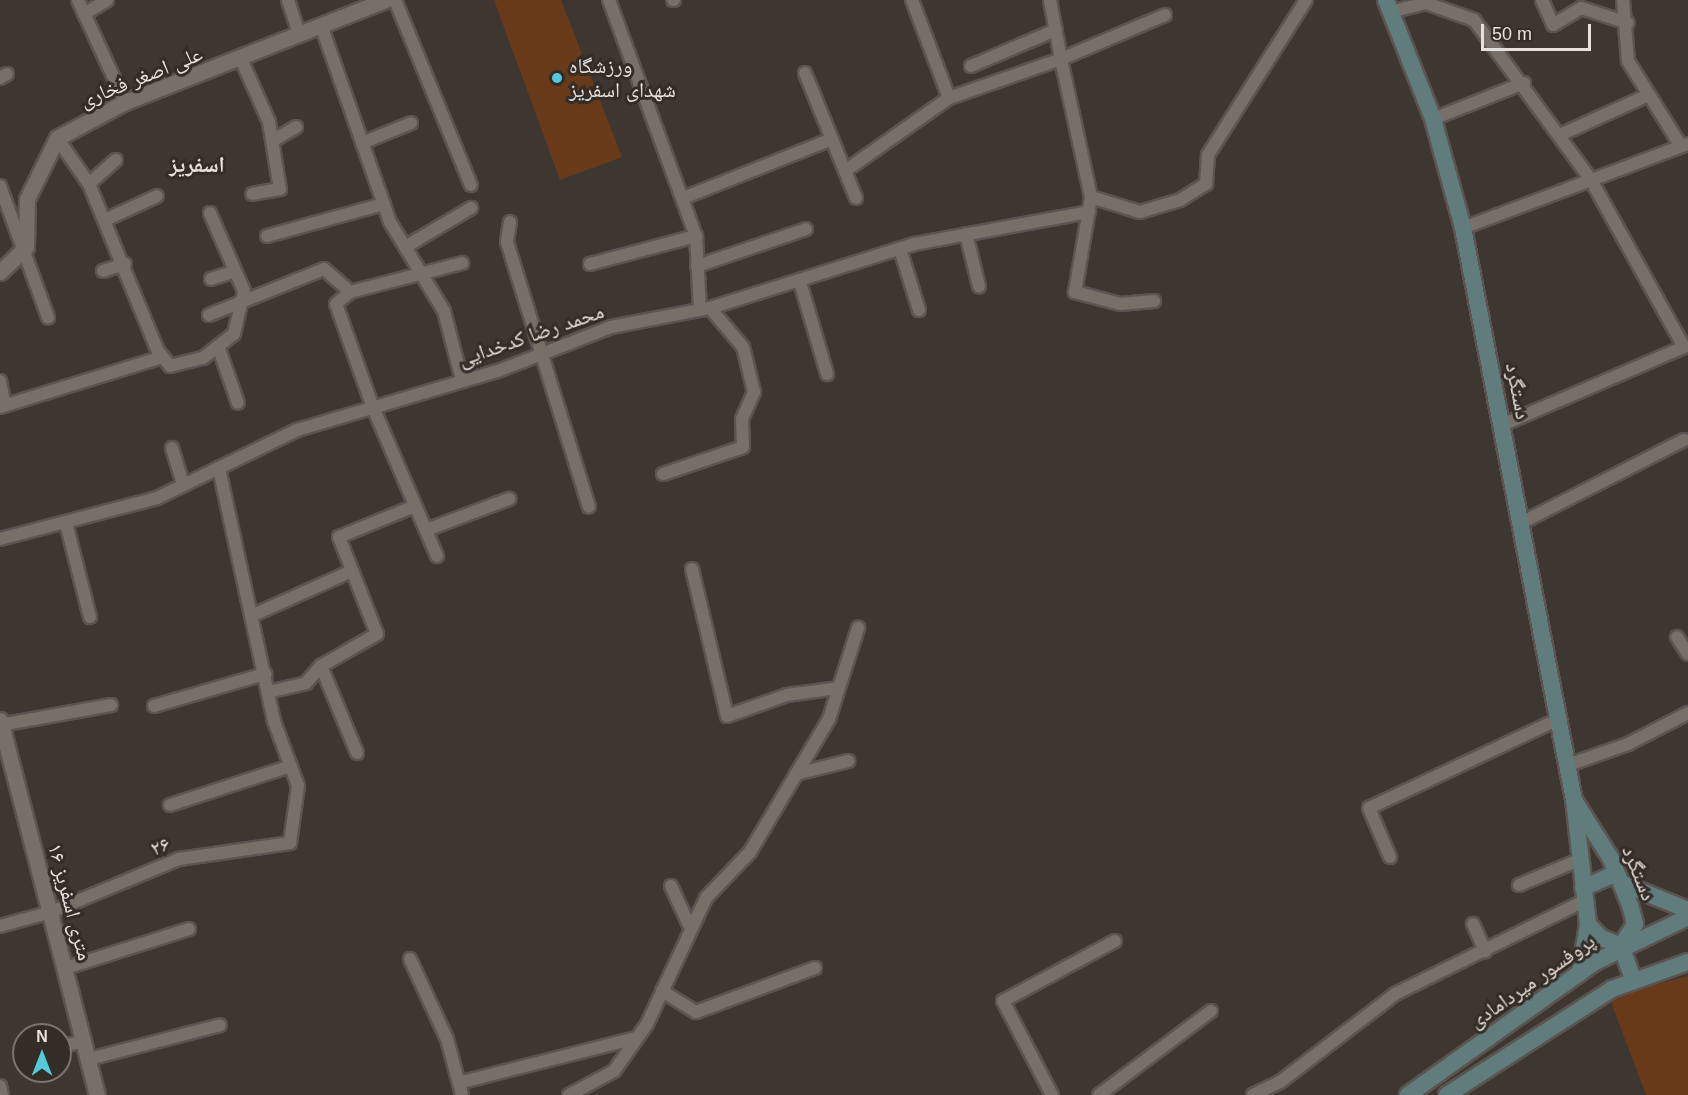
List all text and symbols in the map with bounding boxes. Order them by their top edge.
scale bar [1484,12,1594,50]
text: 50 m [1492,24,1532,44]
street label: علی اصغر فخاری [76,41,206,113]
place label: ورزشگاه شهدای اسفریز [569,53,676,103]
marker: ورزشگاه شهدای اسفریز [550,71,564,85]
district label: اسفریز [169,152,225,178]
street label: محمد رضا کدخدایی [455,298,607,372]
street label: دستگرد [1500,361,1536,421]
street label: ۲۶ [147,831,173,861]
street label: ۱۶ متری اسفریز [42,841,98,963]
street label: دستگرد [1617,842,1661,904]
street label: پروفسور میردامادی [1464,928,1600,1034]
north arrow [12,1023,72,1083]
text: N [36,1028,48,1045]

